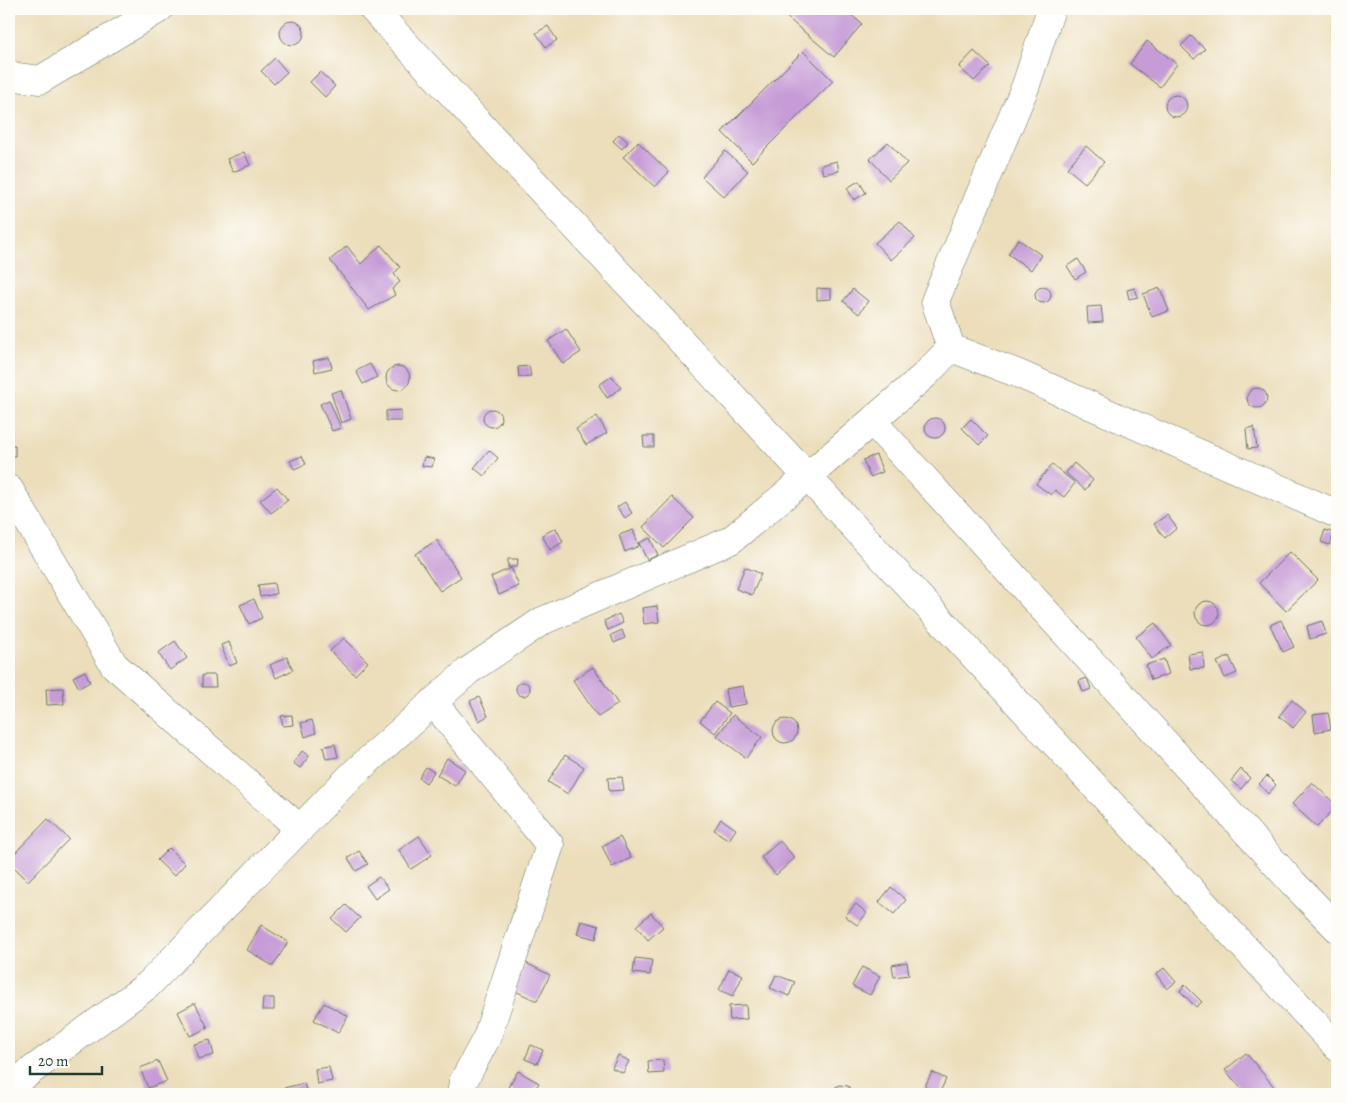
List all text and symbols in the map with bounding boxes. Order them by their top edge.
scale bar [30,1043,102,1075]
text: 20 m [38,1051,69,1071]

